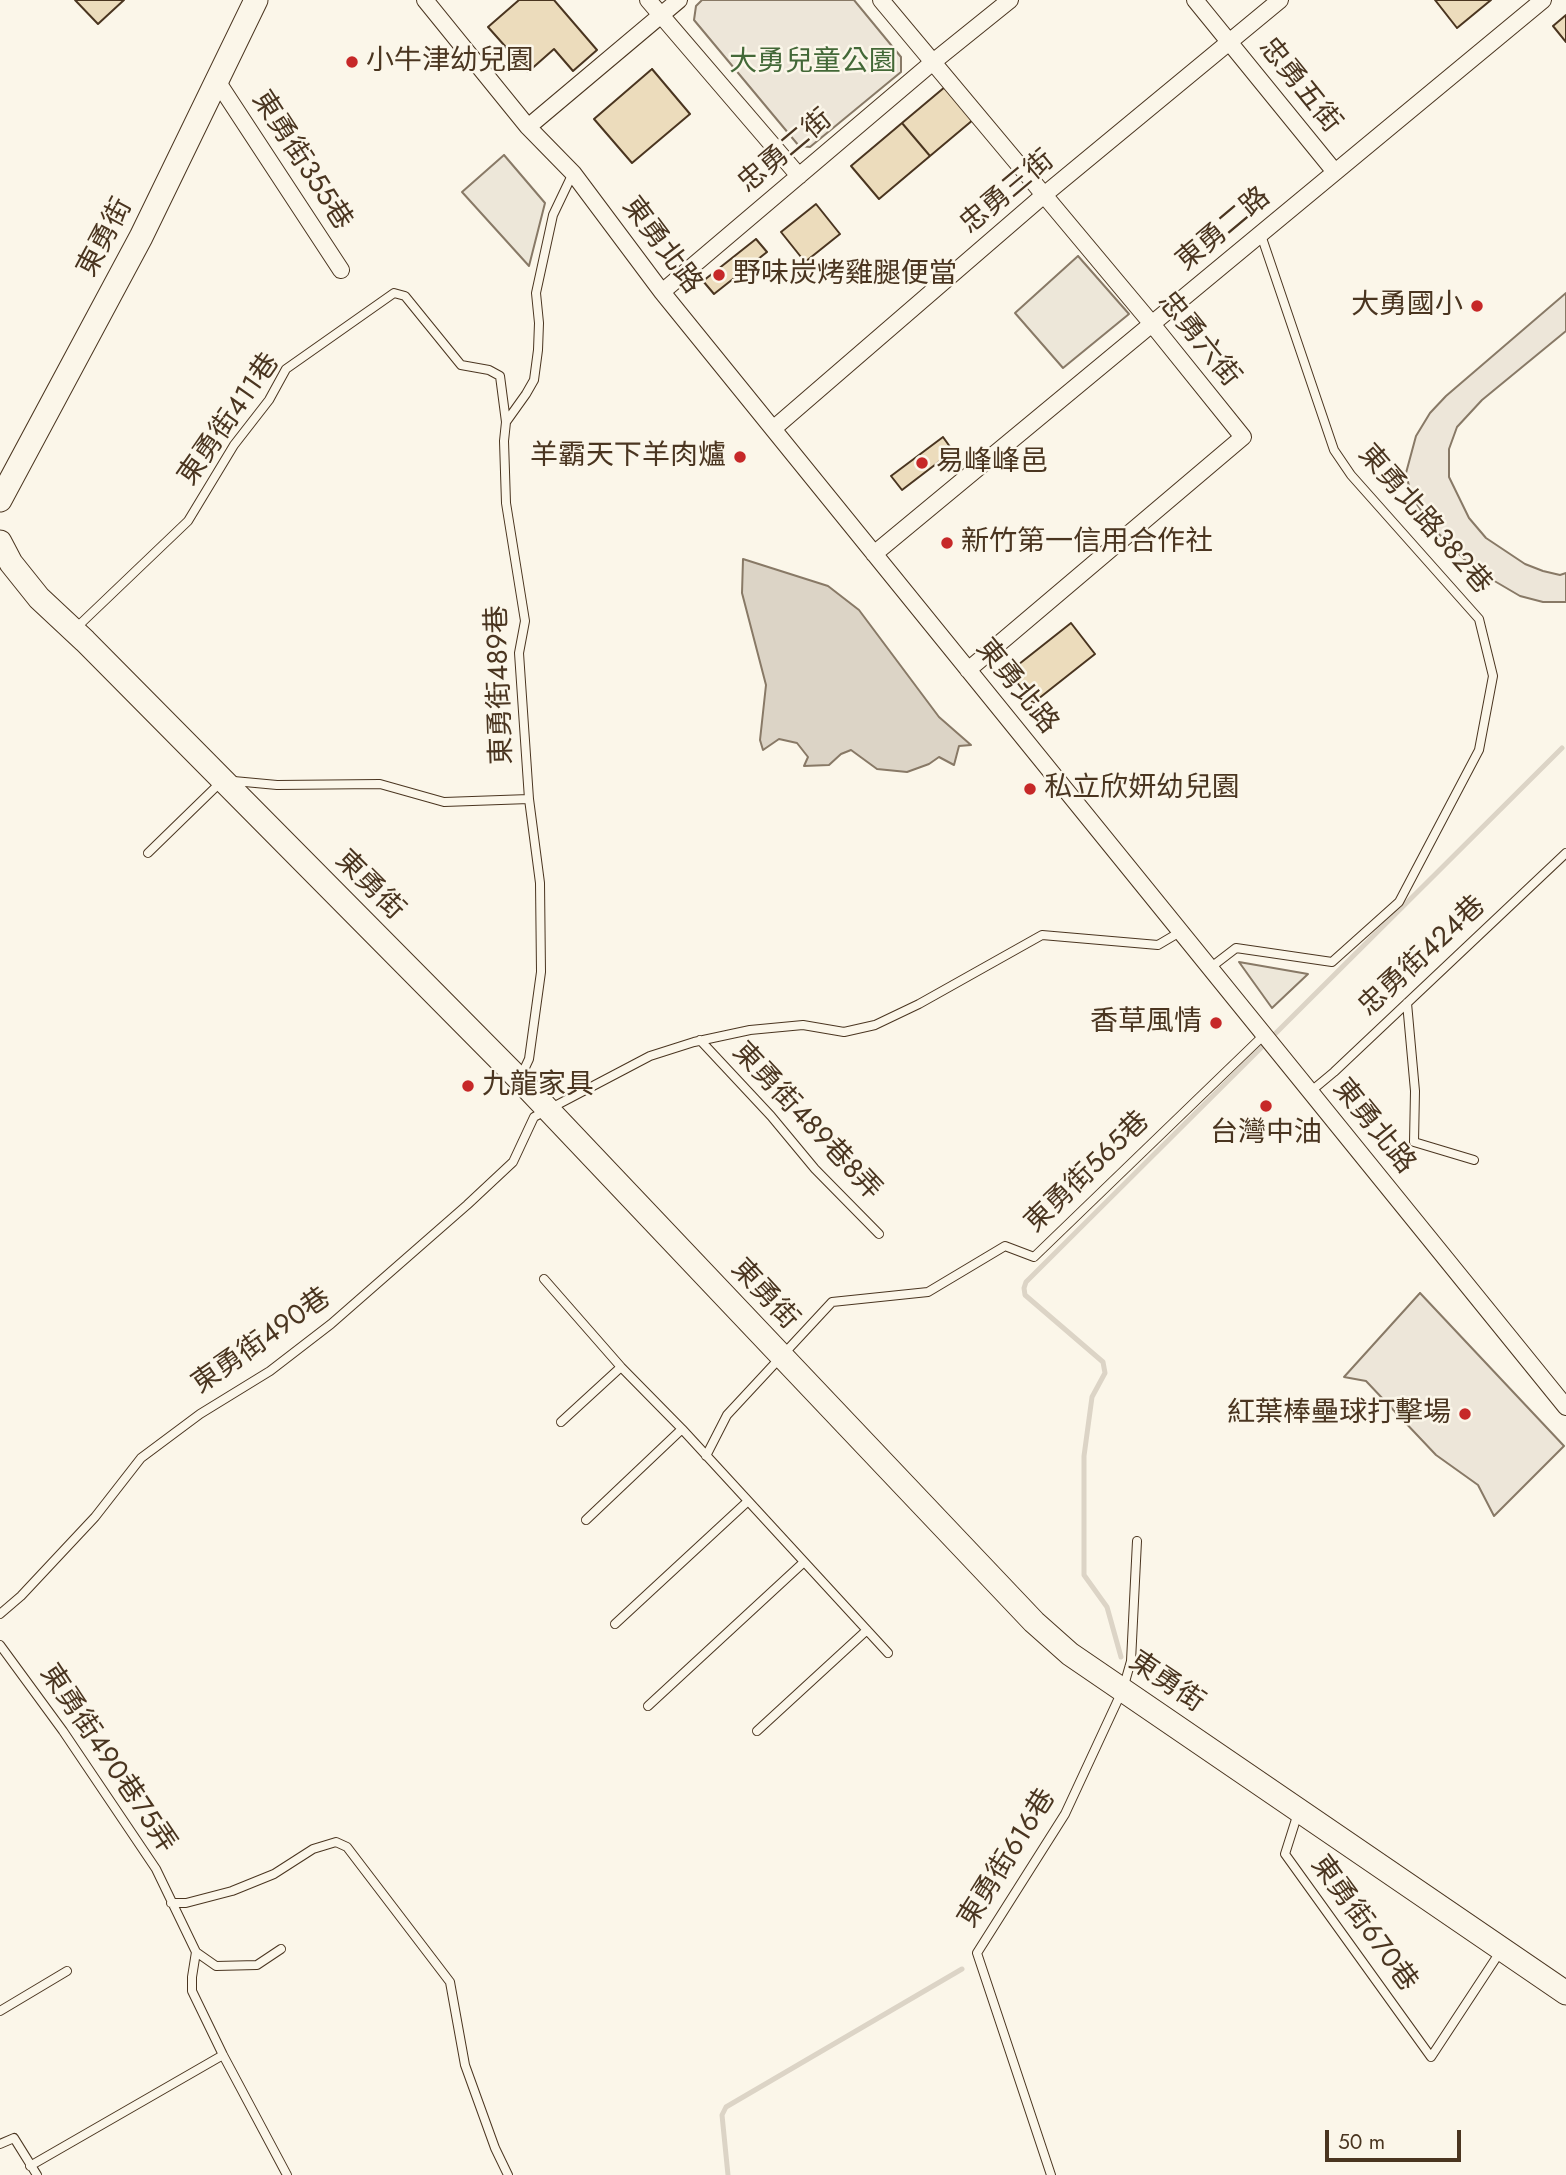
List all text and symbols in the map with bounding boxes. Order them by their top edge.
street label: 忠勇五街 [1251,32,1347,140]
place label: 小牛津幼兒園 [366,45,534,79]
park label: 大勇兒童公園 [729,46,897,80]
marker: 小牛津幼兒園 [344,54,360,70]
street label: 東勇街355巷 [244,85,358,237]
street label: 忠勇二街 [732,103,840,201]
street label: 忠勇三街 [954,144,1062,242]
street label: 東勇二路 [1170,181,1278,279]
street label: 東勇北路 [614,191,708,301]
street label: 東勇街 [71,193,141,283]
place label: 野味炭烤雞腿便當 [733,258,957,292]
marker: 野味炭烤雞腿便當 [711,267,727,283]
street label: 忠勇六街 [1150,286,1246,394]
place label: 大勇國小 [1351,289,1463,323]
marker: 大勇國小 [1469,298,1485,314]
street label: 東勇街411巷 [172,347,288,493]
street label: 東勇北路382巷 [1350,439,1498,601]
place label: 羊霸天下羊肉爐 [530,440,726,474]
place label: 易峰峰邑 [936,446,1048,480]
marker: 羊霸天下羊肉爐 [732,449,748,465]
marker: 易峰峰邑 [914,455,930,471]
place label: 新竹第一信用合作社 [961,526,1213,560]
marker: 新竹第一信用合作社 [939,535,955,551]
street label: 東勇街489巷 [481,605,521,765]
street label: 東勇北路 [968,633,1064,741]
place label: 私立欣妍幼兒園 [1044,772,1240,806]
marker: 私立欣妍幼兒園 [1022,781,1038,797]
street label: 東勇街 [327,844,411,928]
street label: 忠勇街424巷 [1353,890,1493,1024]
place label: 香草風情 [1090,1006,1202,1040]
marker: 香草風情 [1208,1015,1224,1031]
street label: 東勇街489巷8弄 [724,1036,888,1208]
place label: 九龍家具 [482,1069,594,1103]
street label: 東勇北路 [1325,1073,1421,1181]
marker: 九龍家具 [460,1078,476,1094]
marker: 台灣中油 [1258,1098,1274,1114]
street label: 東勇街565巷 [1019,1105,1157,1241]
place label: 台灣中油 [1210,1117,1322,1151]
street label: 東勇街 [723,1253,805,1337]
street label: 東勇街490巷 [186,1282,338,1402]
place label: 紅葉棒壘球打擊場 [1227,1397,1451,1431]
marker: 紅葉棒壘球打擊場 [1457,1406,1473,1422]
street label: 東勇街 [1122,1646,1210,1720]
street label: 東勇街490巷75弄 [32,1659,182,1859]
street label: 東勇街616巷 [952,1784,1064,1934]
street label: 東勇街670巷 [1302,1850,1424,1998]
scale bar [1328,2116,1464,2160]
text: 50 m [1338,2127,1385,2157]

